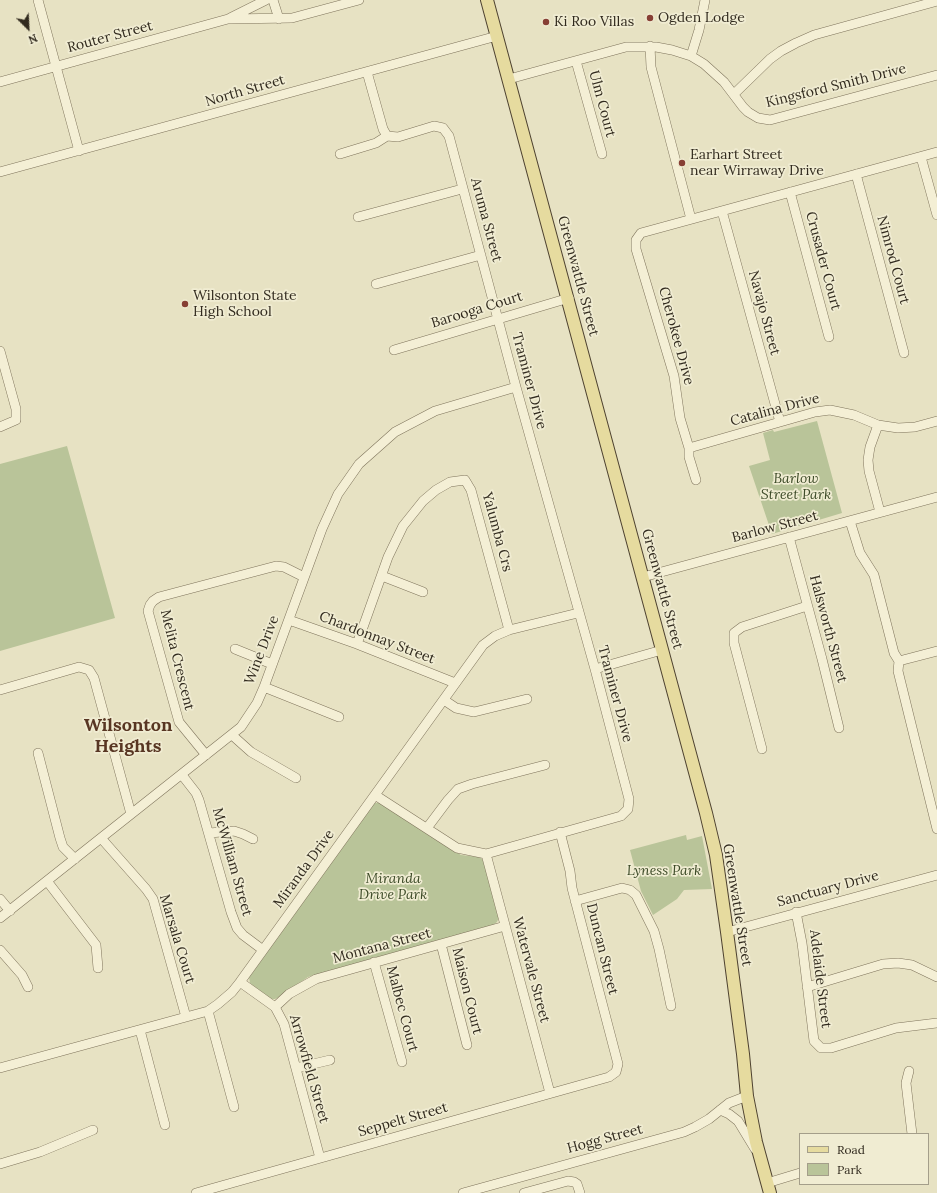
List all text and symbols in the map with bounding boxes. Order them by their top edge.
north arrow [8,8,48,48]
place label: Ogden Lodge [658,10,745,26]
marker: Ogden Lodge [645,13,655,23]
place label: Ki Roo Villas [554,14,634,30]
marker: Ki Roo Villas [541,17,551,27]
street label: Router Street [65,18,155,56]
text: N [26,31,40,47]
street label: Kingsford Smith Drive [764,60,908,112]
street label: Ulm Court [585,69,619,139]
street label: North Street [203,72,287,110]
place label: Earhart Street near Wirraway Drive [690,147,824,180]
marker: Earhart Street near Wirraway Drive [677,158,687,168]
street label: Aruma Street [467,176,505,264]
street label: Crusader Court [802,210,844,312]
street label: Greenwattle Street [554,214,602,338]
street label: Nimrod Court [873,214,913,306]
street label: Navajo Street [745,269,783,357]
street label: Cherokee Drive [655,285,697,387]
place label: Wilsonton State High School [193,288,297,320]
street label: Barooga Court [429,288,525,332]
marker: Wilsonton State High School [180,299,190,309]
street label: Traminer Drive [508,331,550,431]
street label: Catalina Drive [729,390,821,430]
park label: Barlow Street Park [761,471,831,504]
street label: Yalumba Crs [478,490,516,574]
street label: Barlow Street [730,507,820,547]
street label: Greenwattle Street [638,527,686,651]
street label: Halsworth Street [806,573,850,685]
street label: Melita Crescent [156,608,198,712]
street label: Chardonnay Street [317,608,437,668]
street label: Wine Drive [241,613,283,687]
street label: Traminer Drive [594,644,636,744]
district label: Wilsonton Heights [84,715,172,758]
street label: McWilliam Street [208,806,256,918]
street label: Miranda Drive [270,827,338,911]
street label: Greenwattle Street [719,842,755,968]
park label: Lyness Park [627,863,701,879]
street label: Sanctuary Drive [775,867,881,911]
park label: Miranda Drive Park [359,871,427,904]
street label: Marsala Court [155,892,199,986]
street label: Duncan Street [583,901,621,997]
street label: Watervale Street [509,915,553,1025]
street label: Montana Street [331,925,433,967]
street label: Adelaide Street [806,929,834,1029]
street label: Maison Court [448,946,486,1036]
street label: Malbec Court [382,964,422,1054]
street label: Arrowfield Street [286,1013,332,1125]
street label: Seppelt Street [356,1099,450,1141]
street label: Hogg Street [565,1121,645,1157]
legend [799,1133,929,1185]
text: Road [837,1142,865,1157]
text: Park [837,1162,862,1177]

